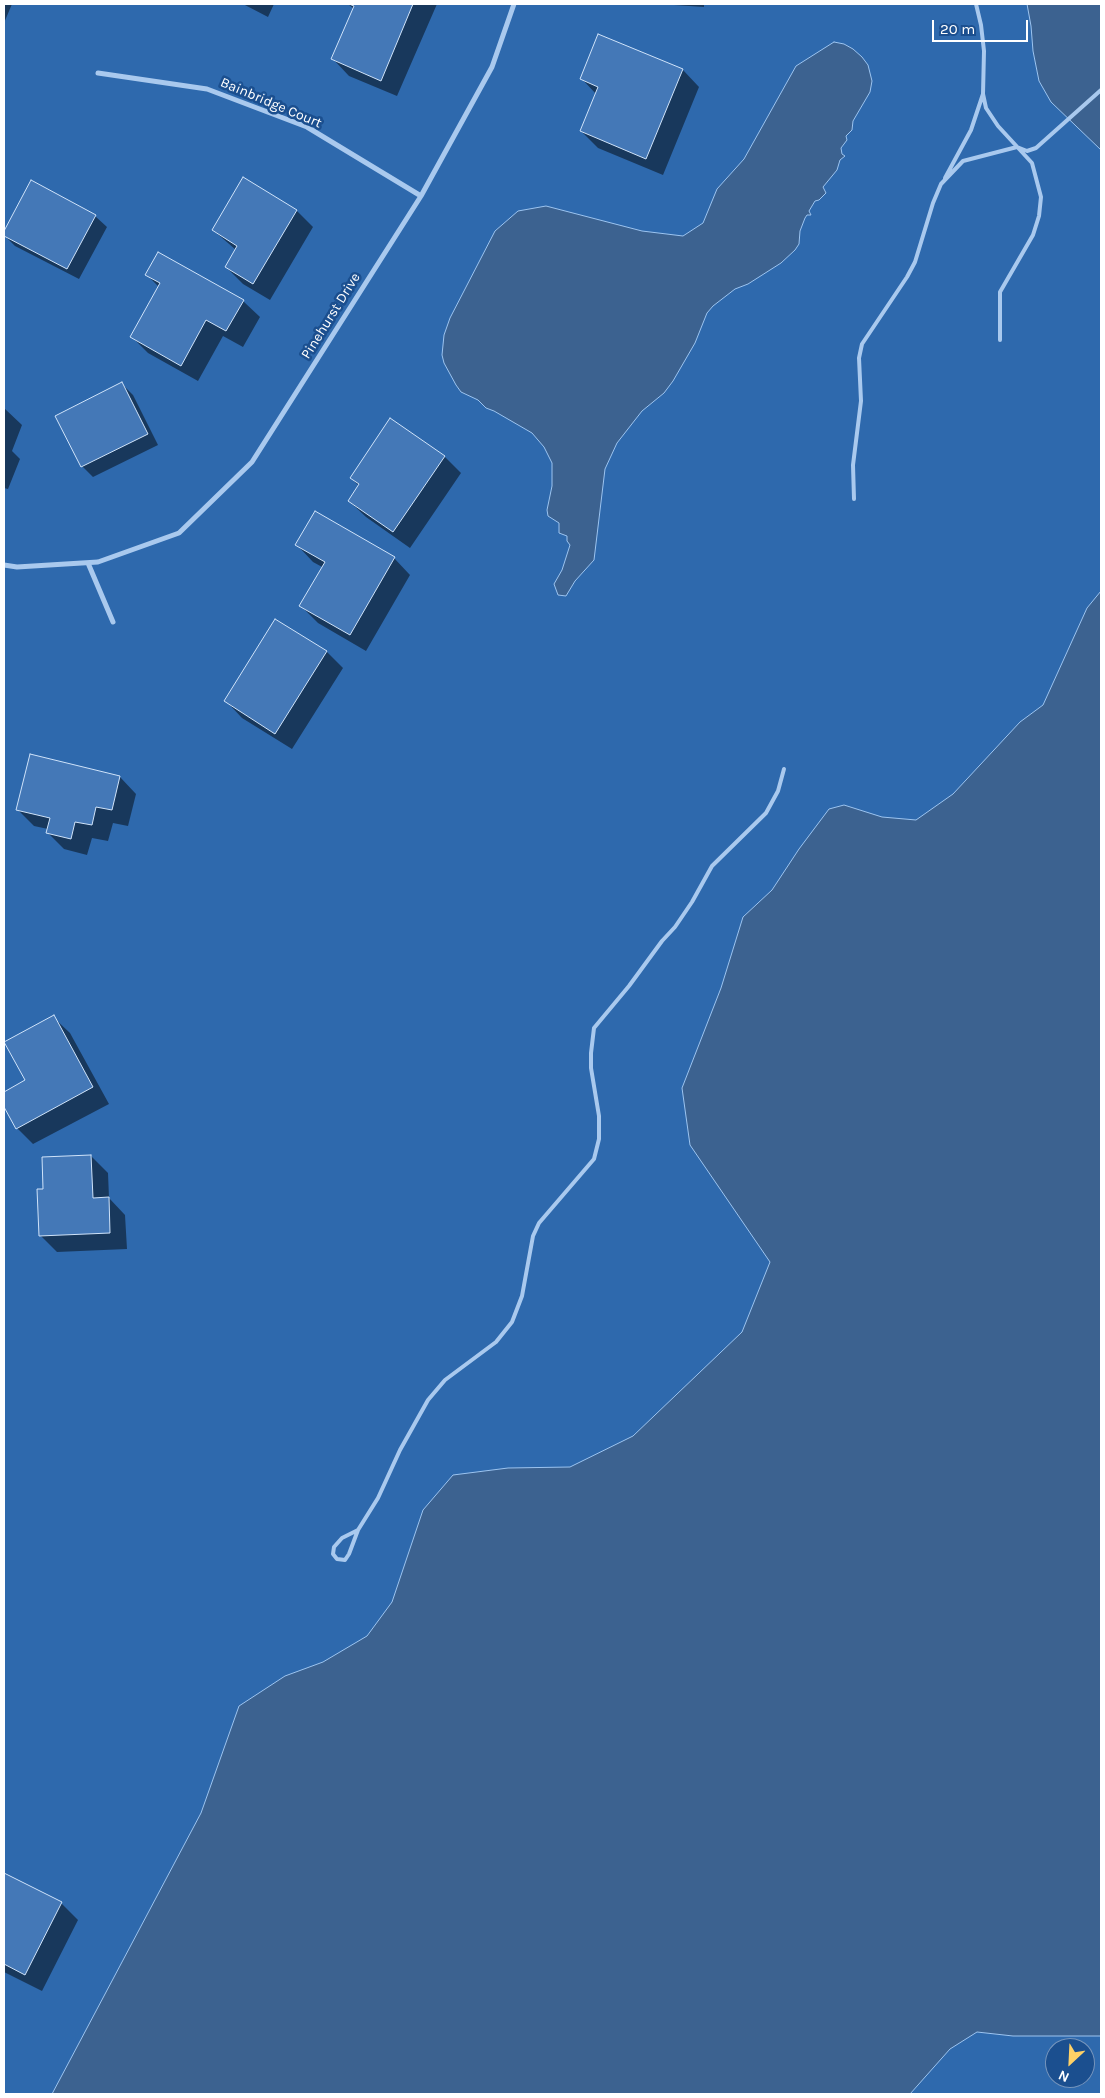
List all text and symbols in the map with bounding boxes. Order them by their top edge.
scale bar [935,10,1031,42]
text: 20 m [940,20,975,38]
street label: Bainbridge Court [218,74,324,132]
street label: Pinehurst Drive [298,270,364,362]
north arrow [1045,2038,1095,2088]
text: N [1056,2066,1072,2086]

